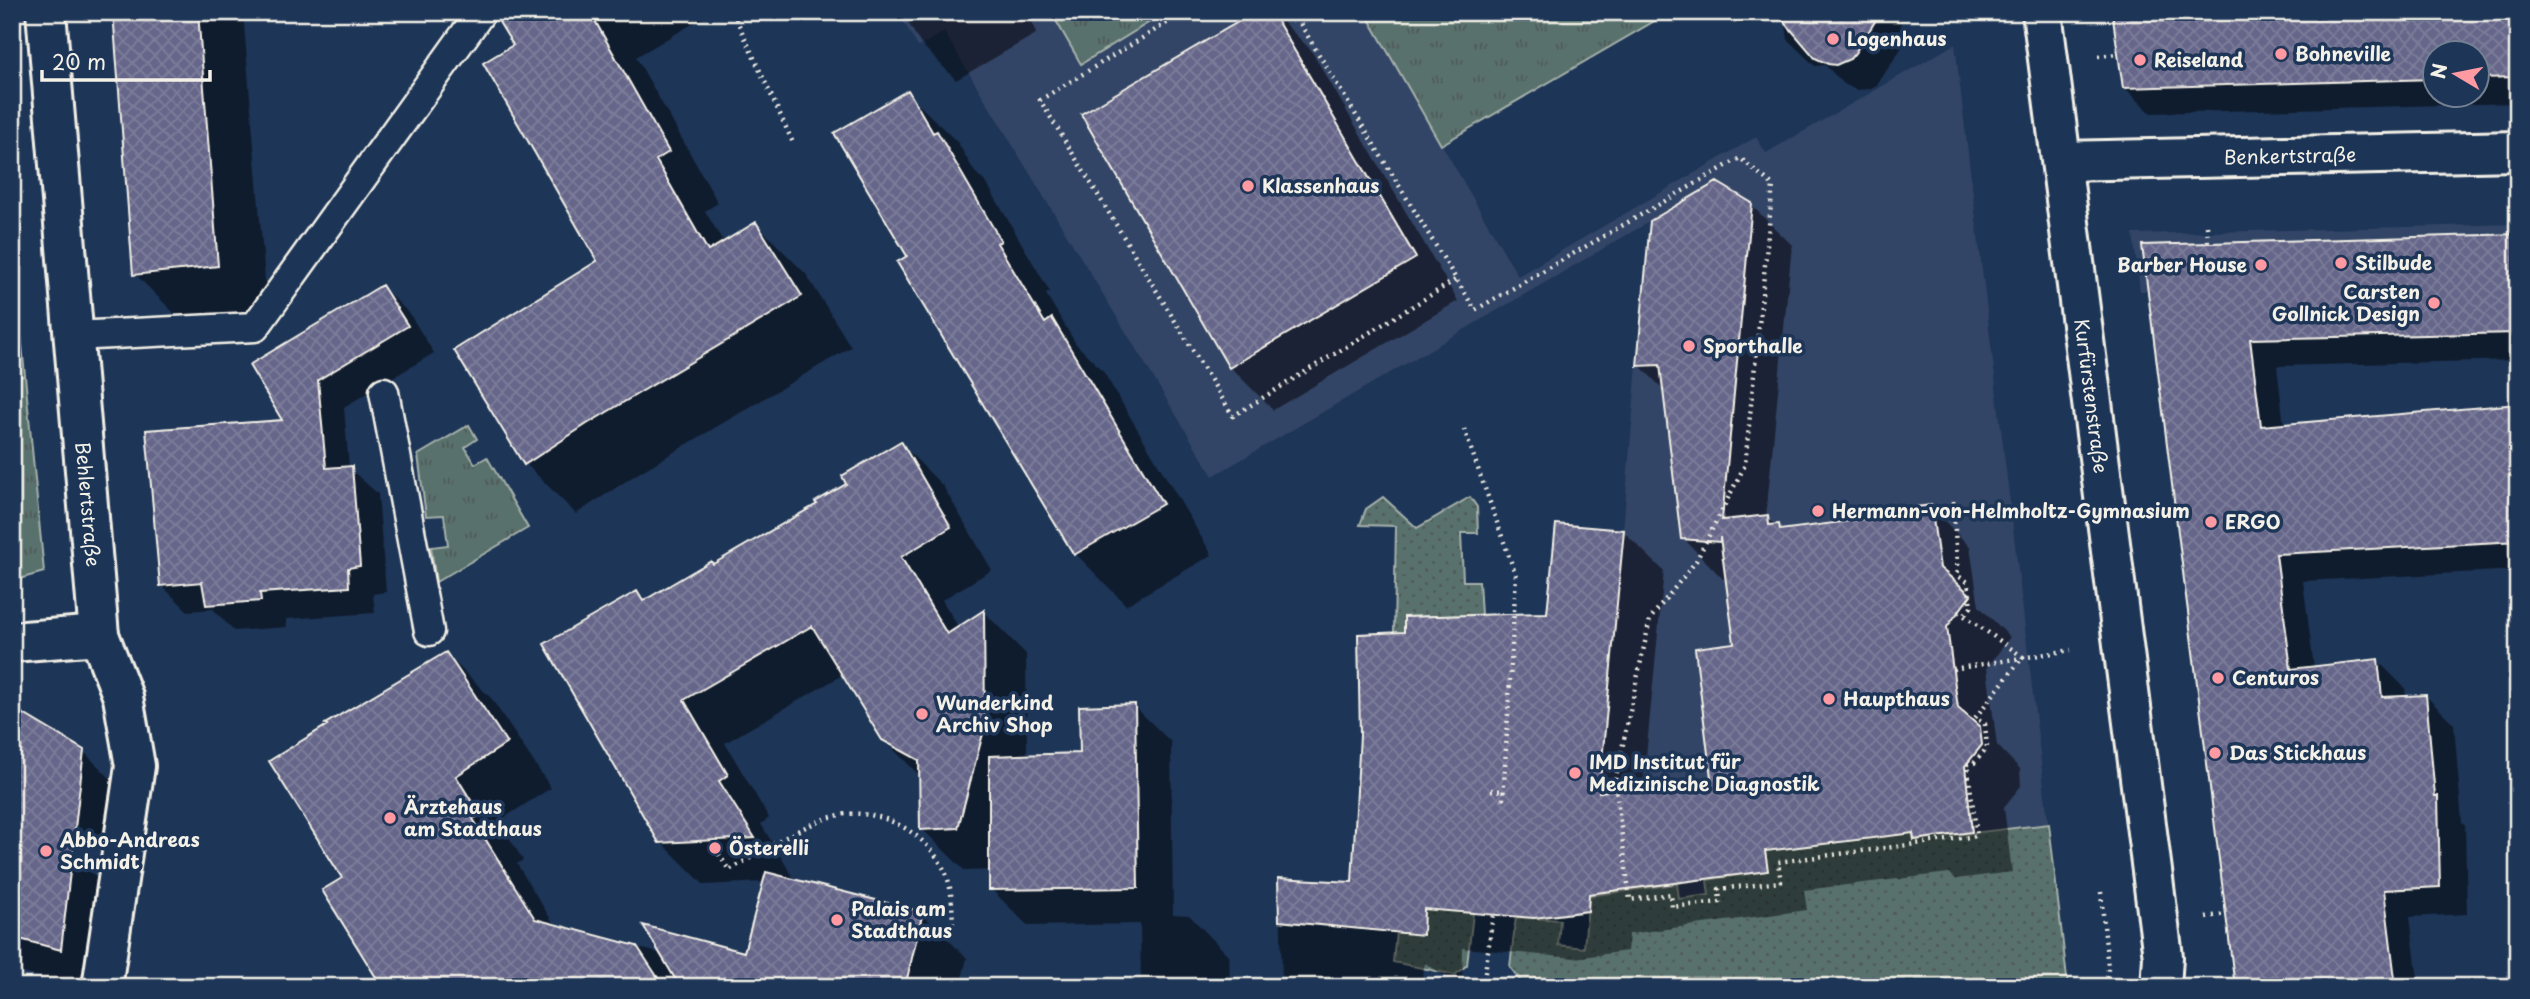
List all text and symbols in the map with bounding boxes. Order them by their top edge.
place label: Logenhaus [1847,24,1947,52]
marker: Logenhaus [1825,31,1841,47]
scale bar [42,38,210,82]
north arrow [2422,38,2492,108]
place label: Bohneville [2295,39,2391,67]
text: 20 m [52,45,106,77]
place label: Reiseland [2154,45,2244,73]
marker: Bohneville [2273,46,2289,62]
marker: Reiseland [2132,52,2148,68]
text: N [2423,61,2453,81]
street label: Benkertstraße [2223,140,2356,170]
place label: Klassenhaus [1262,171,1379,199]
marker: Klassenhaus [1240,178,1256,194]
place label: Stilbude [2355,248,2432,276]
place label: Barber House [2117,250,2247,278]
marker: Stilbude [2333,255,2349,271]
marker: Barber House [2253,257,2269,273]
place label: Carsten Gollnick Design [2272,277,2420,327]
marker: Carsten Gollnick Design [2426,295,2442,311]
street label: Kurfürstenstraße [2068,317,2116,475]
place label: Sporthalle [1703,331,1803,359]
marker: Sporthalle [1681,338,1697,354]
street label: Behlertstraße [70,440,108,568]
place label: Hermann-von-Helmholtz-Gymnasium [1832,496,2190,524]
marker: Hermann-von-Helmholtz-Gymnasium [1810,503,1826,519]
place label: ERGO [2225,507,2281,535]
marker: ERGO [2203,514,2219,530]
place label: Centuros [2232,663,2319,691]
marker: Centuros [2210,670,2226,686]
place label: Haupthaus [1843,684,1950,712]
place label: Wunderkind Archiv Shop [936,688,1054,738]
marker: Haupthaus [1821,691,1837,707]
marker: Wunderkind Archiv Shop [914,706,930,722]
place label: Das Stickhaus [2229,738,2366,766]
marker: Das Stickhaus [2207,745,2223,761]
place label: IMD Institut für Medizinische Diagnostik [1589,747,1820,797]
marker: IMD Institut für Medizinische Diagnostik [1567,765,1583,781]
place label: Ärztehaus am Stadthaus [404,792,542,842]
marker: Ärztehaus am Stadthaus [382,810,398,826]
place label: Abbo-Andreas Schmidt [59,825,200,875]
place label: Österelli [729,833,809,861]
marker: Österelli [707,840,723,856]
marker: Abbo-Andreas Schmidt [38,843,54,859]
place label: Palais am Stadthaus [851,894,952,944]
marker: Palais am Stadthaus [829,912,845,928]

